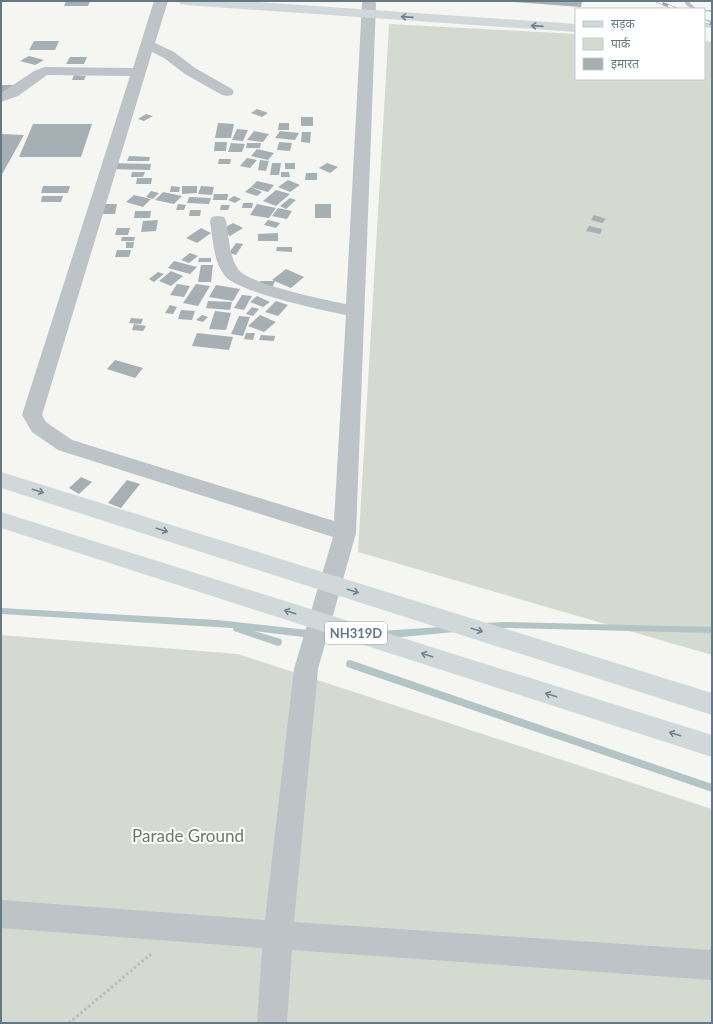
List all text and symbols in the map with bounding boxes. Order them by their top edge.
legend [575,8,705,80]
one-way arrow [401,13,414,20]
text: सड़क [611,16,636,31]
one-way arrow [531,22,544,29]
text: पार्क [611,36,631,51]
text: इमारत [611,56,640,71]
one-way arrow [32,488,44,496]
one-way arrow [156,527,168,535]
one-way arrow [347,587,359,595]
one-way arrow [283,608,296,615]
road number: NH319D [325,622,387,644]
one-way arrow [471,626,483,634]
one-way arrow [421,651,434,658]
one-way arrow [545,691,558,698]
one-way arrow [668,730,681,737]
park label: Parade Ground [132,825,244,846]

